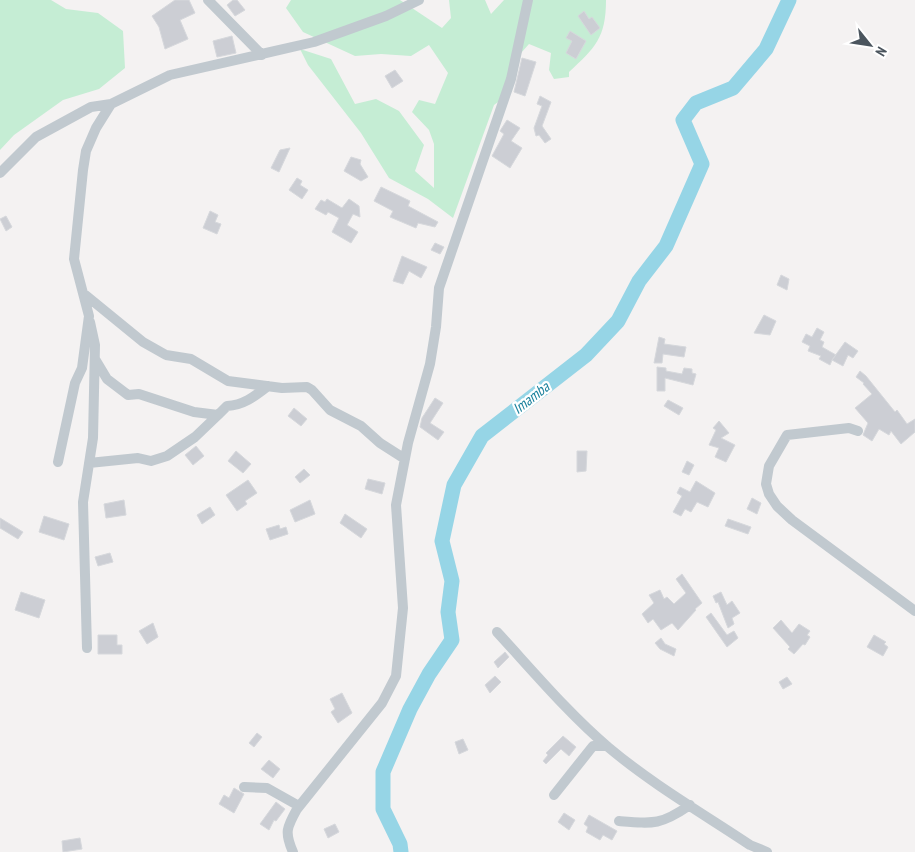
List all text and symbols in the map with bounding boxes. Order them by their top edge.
north arrow [845,20,895,70]
text: N [872,44,891,59]
water label: Imamba [508,377,554,418]

